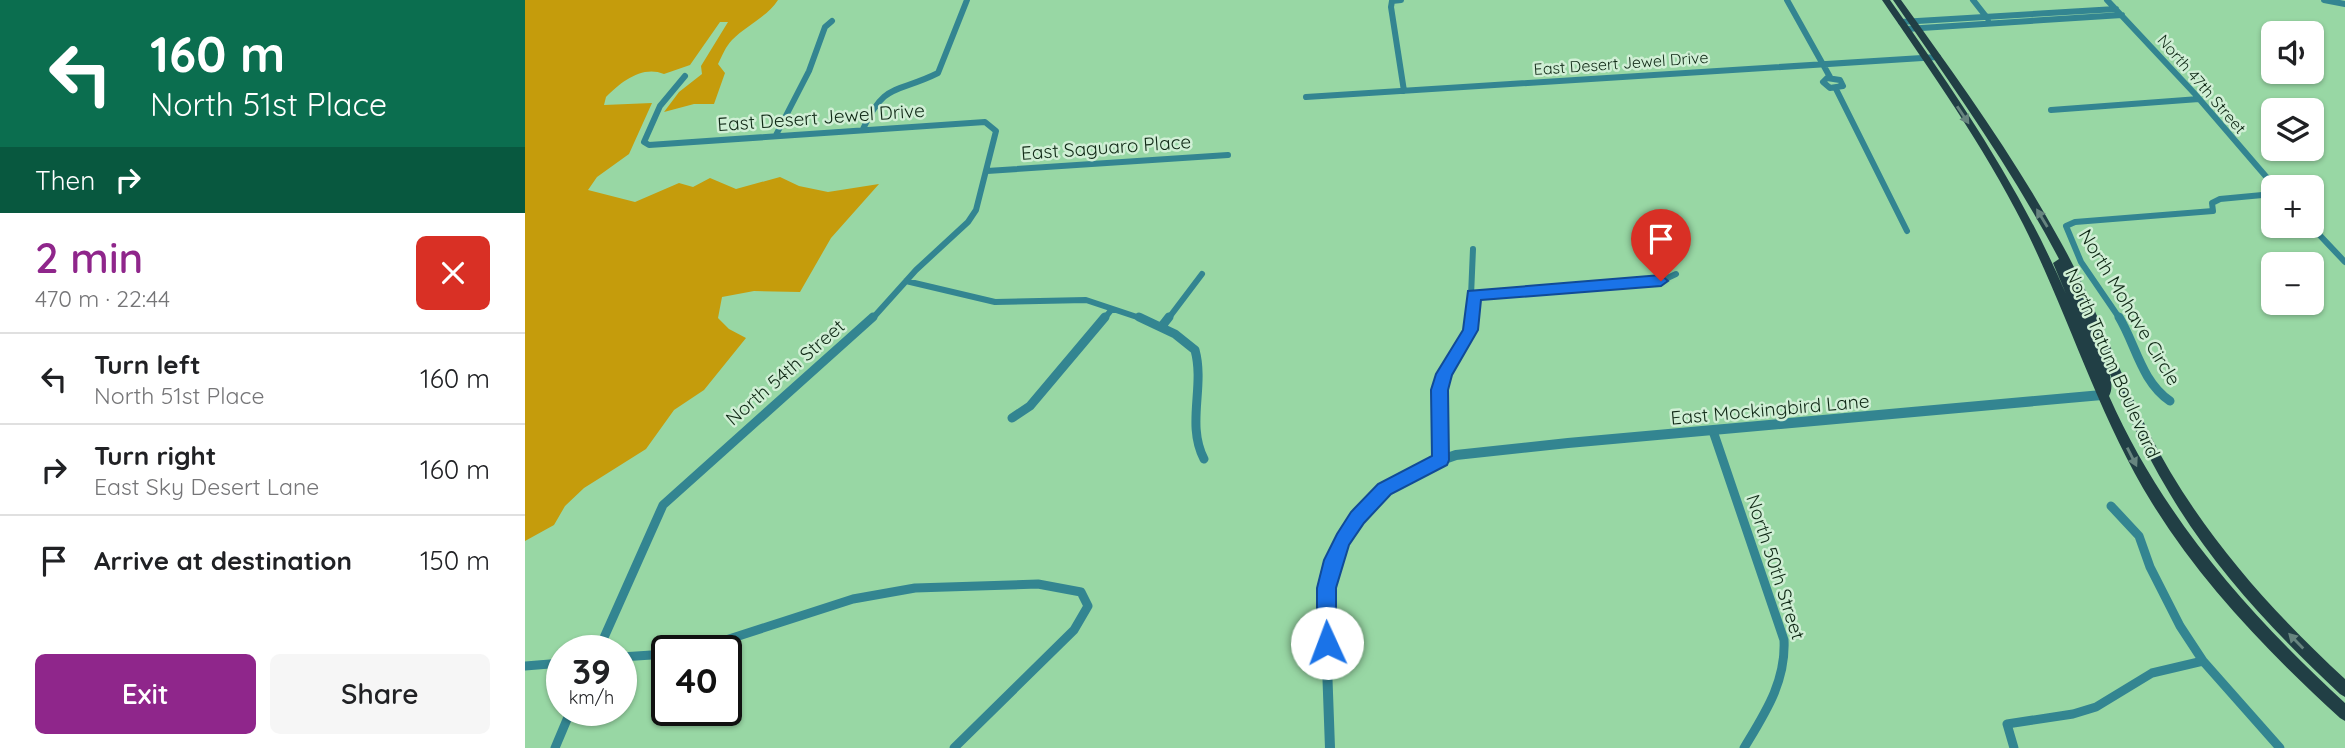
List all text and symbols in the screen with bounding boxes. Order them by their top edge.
map controls [2261,21,2324,315]
button: sound [2261,21,2324,84]
text: 160 m [150,23,285,84]
icon: left [35,28,126,119]
street label: North 47th Street [2153,30,2251,138]
street label: East Desert Jewel Drive [1533,47,1709,79]
text: North 51st Place [150,84,387,124]
street label: East Desert Jewel Drive [716,98,926,136]
button: layers [2261,98,2324,161]
one-way arrow [1956,105,1969,125]
street label: East Saguaro Place [1020,129,1192,165]
icon: right [109,161,147,199]
text: Then [35,164,95,197]
button: + [2261,175,2324,238]
pin [1631,209,1691,281]
one-way arrow [2035,209,2048,228]
icon: arrive [1642,220,1680,258]
street label: North Mohave Circle [2074,224,2186,390]
text: 2 min [35,231,143,284]
button: close [416,236,490,310]
button: − [2261,252,2324,315]
street label: North Tatum Boulevard [2060,264,2166,462]
text: 470 m · 22:44 [35,284,170,313]
street label: North 54th Street [721,314,849,430]
text: Turn left [94,348,201,381]
icon: left [35,360,73,398]
text: 160 m [420,362,490,395]
text: North 51st Place [94,381,264,410]
street label: East Mockingbird Lane [1670,388,1870,430]
text: Turn right [94,439,216,472]
one-way arrow [2127,447,2138,467]
icon: right [35,451,73,489]
text: 160 m [420,453,490,486]
text: East Sky Desert Lane [94,472,319,501]
street label: North 50th Street [1741,491,1811,643]
icon: arrive [35,542,73,580]
text: Arrive at destination [94,544,352,577]
text: 150 m [420,544,490,577]
position arrow [1290,606,1364,680]
one-way arrow [2289,633,2305,650]
speed limit sign: 40 [651,635,742,726]
text: 39 [572,649,611,693]
button: Exit [35,654,256,734]
button: Share [270,654,490,734]
text: km/h [569,686,614,709]

